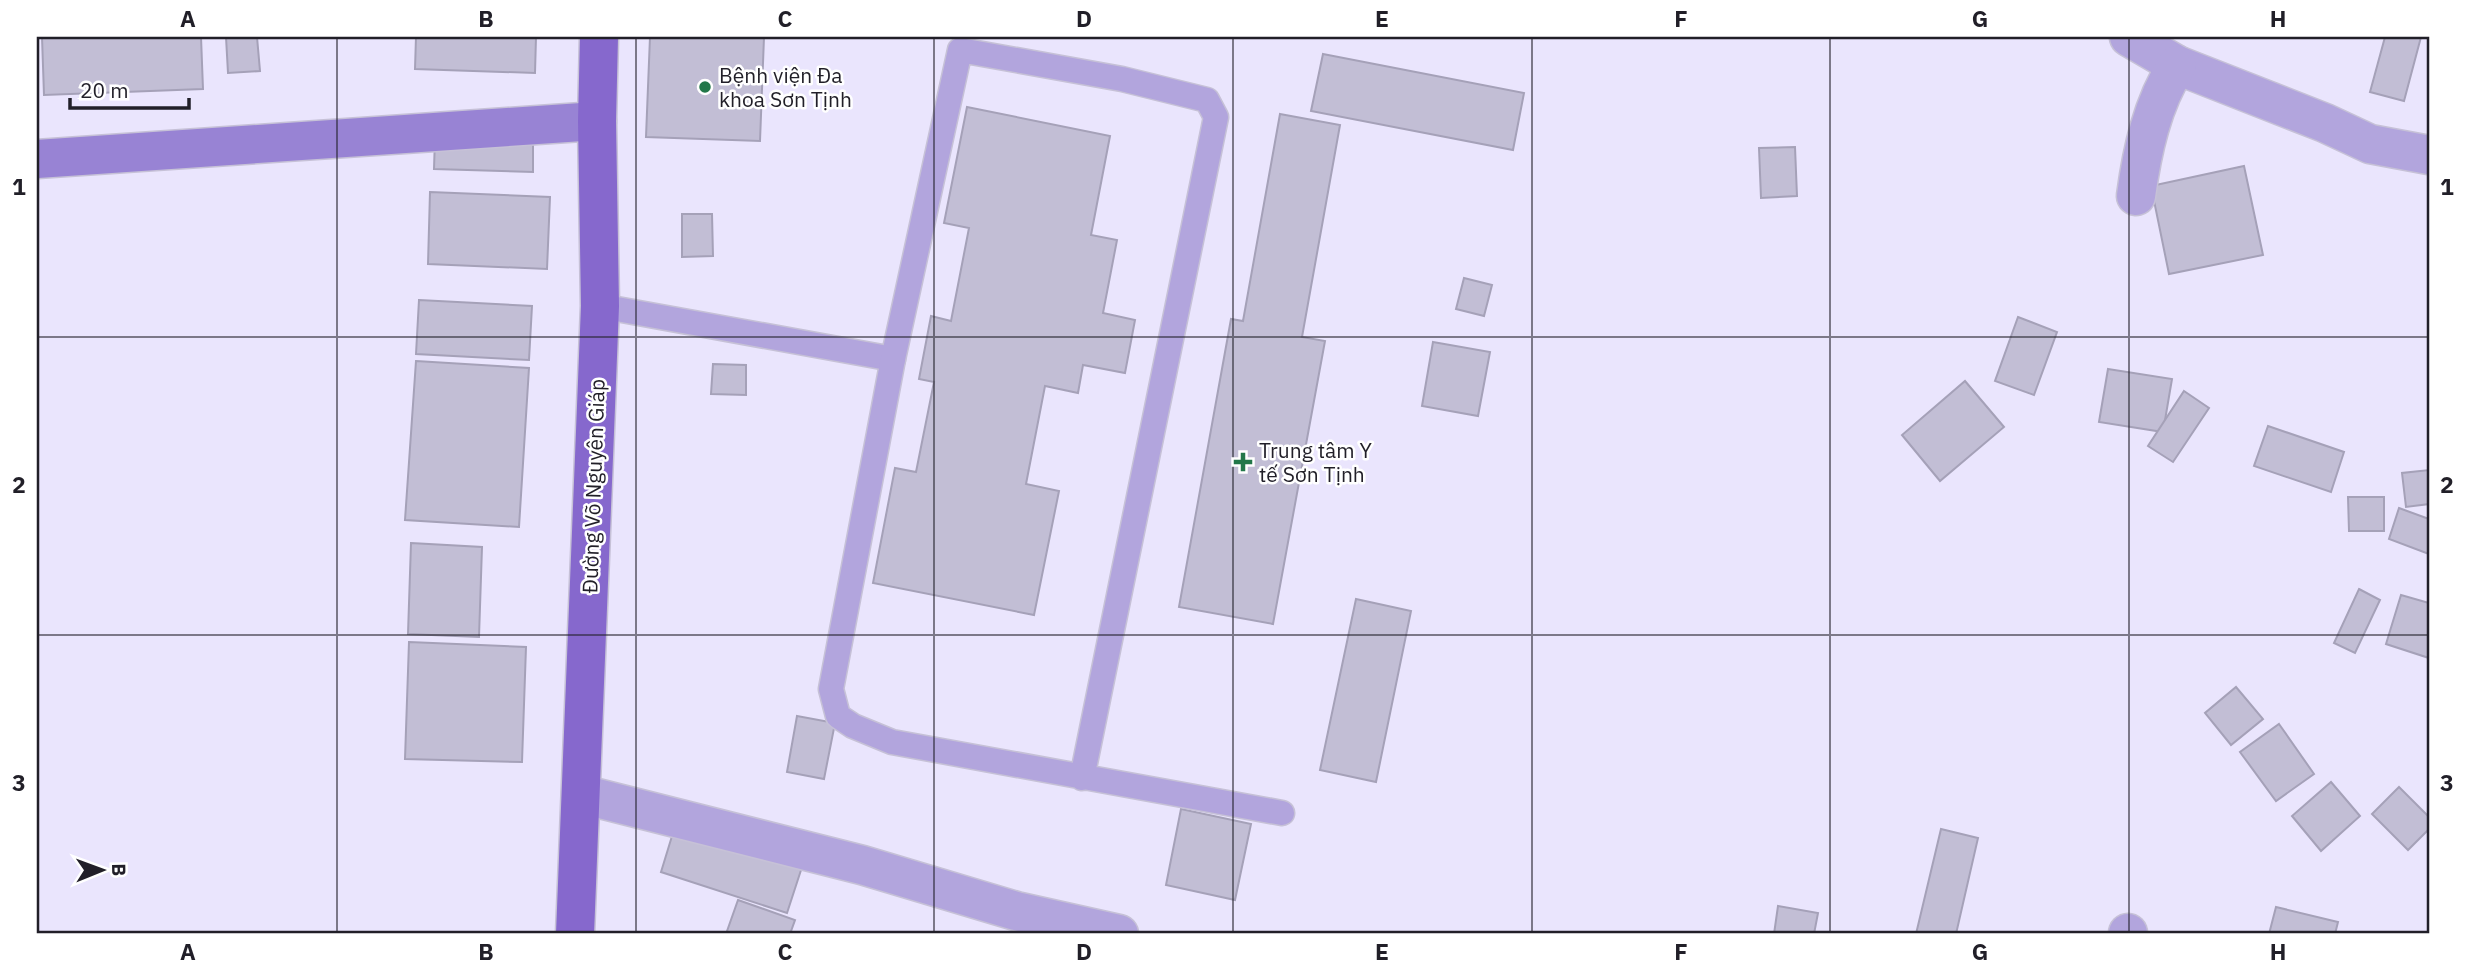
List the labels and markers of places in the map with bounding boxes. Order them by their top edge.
place label: Bệnh viện Đa khoa Sơn Tịnh [719,61,852,113]
marker: Bệnh viện Đa khoa Sơn Tịnh [697,79,713,95]
place label: Trung tâm Y tế Sơn Tịnh [1259,436,1373,488]
marker: Trung tâm Y tế Sơn Tịnh [1233,452,1253,472]

